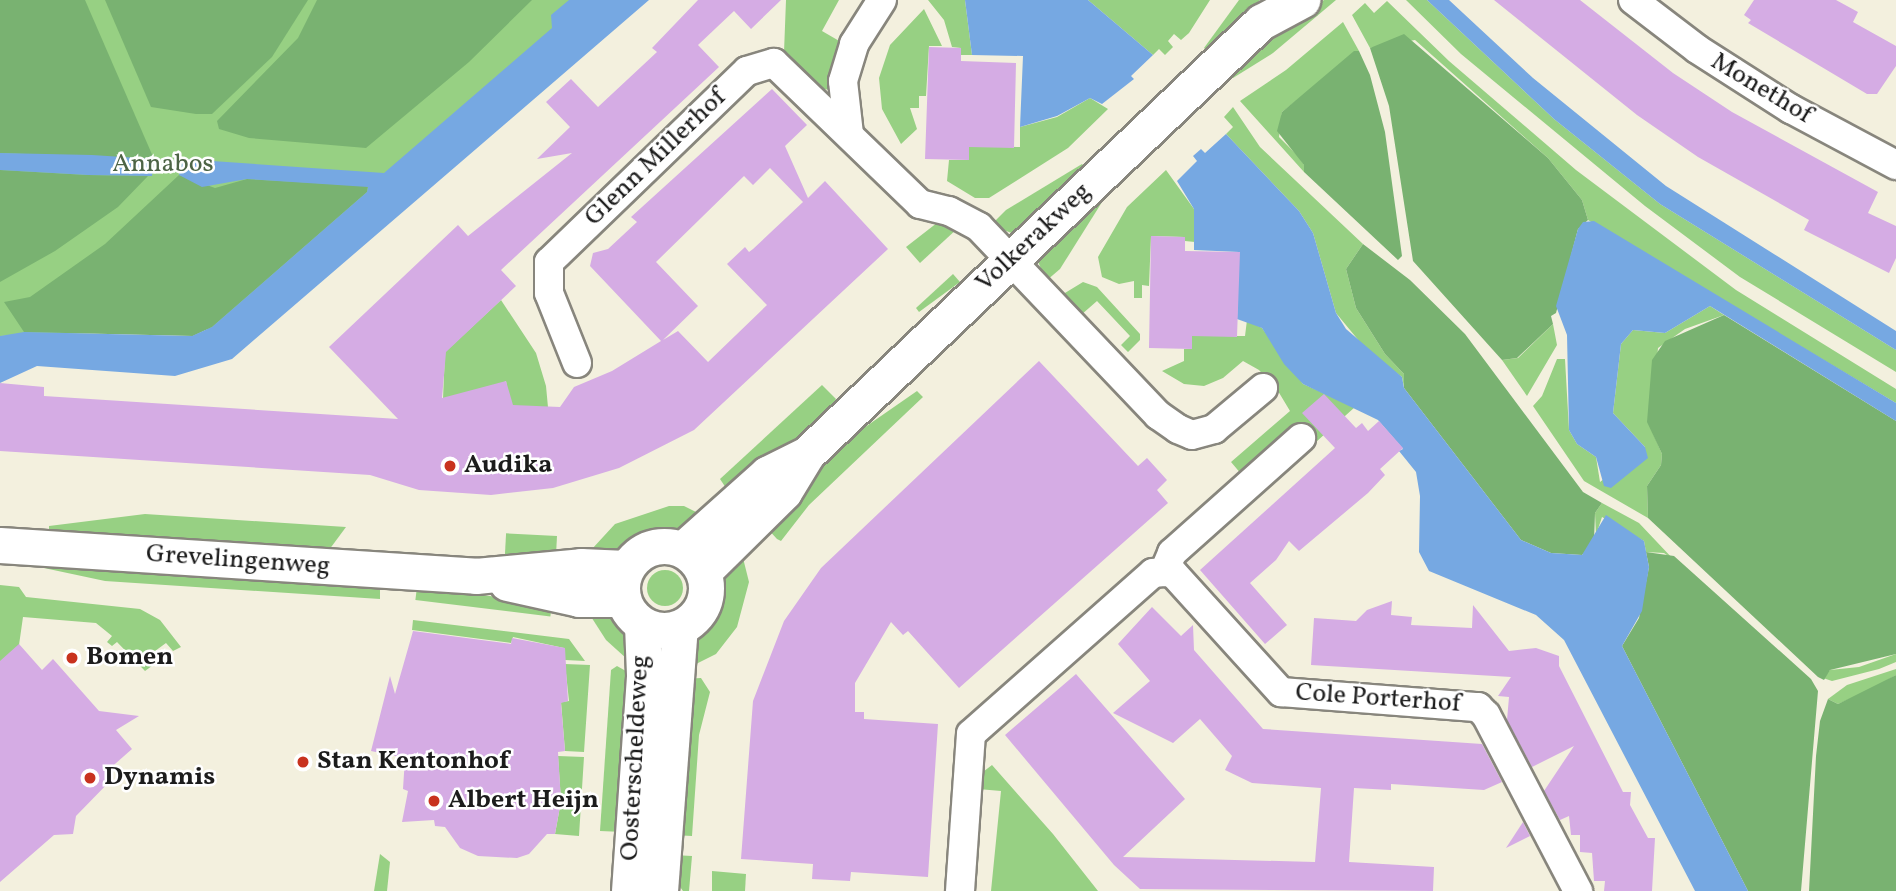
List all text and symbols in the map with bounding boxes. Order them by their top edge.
street label: Monethof [1705,47,1817,131]
street label: Glenn Millerhof [579,83,733,233]
park label: Annabos [112,149,214,181]
street label: Volkerakweg [970,177,1098,299]
place label: Audika [464,450,553,482]
marker: Audika [442,458,458,474]
street label: Grevelingenweg [145,539,331,583]
place label: Bomen [86,642,173,674]
marker: Bomen [64,650,80,666]
street label: Oosterscheldeweg [615,654,657,862]
street label: Cole Porterhof [1294,678,1462,720]
place label: Stan Kentonhof [317,746,509,778]
marker: Stan Kentonhof [295,754,311,770]
place label: Dynamis [104,762,215,794]
marker: Dynamis [82,770,98,786]
place label: Albert Heijn [448,785,599,817]
marker: Albert Heijn [426,793,442,809]

